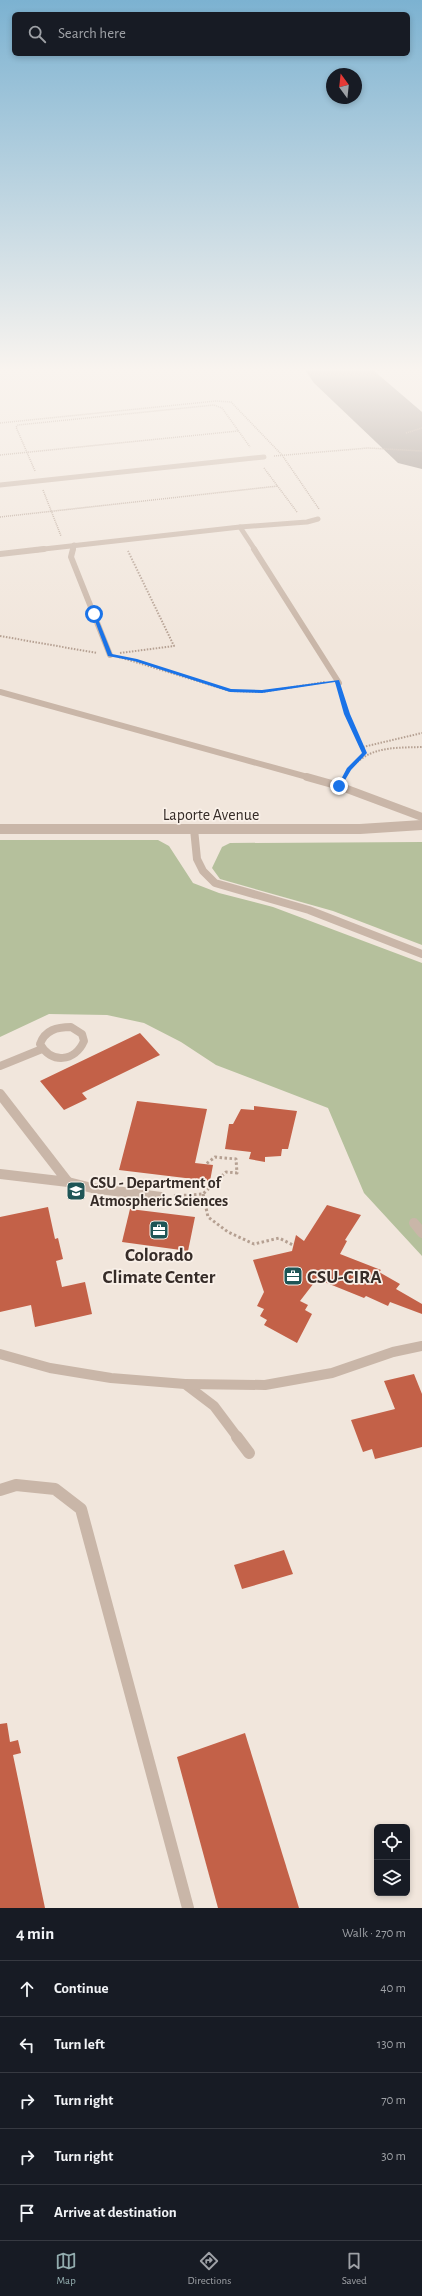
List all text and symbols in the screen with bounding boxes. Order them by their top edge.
search box [12,12,410,56]
icon: search [26,23,48,45]
text: Search here [58,26,126,41]
north arrow [326,68,362,104]
route start [85,605,103,623]
route end [330,777,348,795]
street label: Laporte Avenue [163,807,259,823]
place label: CSU - Department of Atmospheric Sciences [90,1175,228,1209]
school or university icon: CSU - Department of Atmospheric Sciences [65,1180,87,1202]
office icon: Colorado Climate Center [148,1219,170,1241]
place label: Colorado Climate Center [103,1246,216,1287]
office icon: CSU-CIRA [282,1265,304,1287]
place label: CSU-CIRA [307,1268,382,1287]
map controls [374,1824,410,1896]
button: locate [374,1824,410,1860]
button: layers [374,1860,410,1896]
text: 4 min [16,1925,54,1942]
text: Walk · 270 m [342,1927,406,1940]
icon: ahead [16,1978,38,2000]
text: Continue [54,1981,109,1996]
text: 40 m [380,1982,406,1995]
icon: left [16,2034,38,2056]
text: Turn left [54,2037,105,2052]
text: 130 m [377,2038,406,2051]
icon: right [16,2090,38,2112]
text: Turn right [54,2093,113,2108]
text: 70 m [381,2094,406,2107]
icon: right [16,2146,38,2168]
text: Turn right [54,2149,113,2164]
text: 30 m [381,2150,406,2163]
icon: arrive [16,2202,38,2224]
text: Arrive at destination [54,2205,177,2220]
tab: Map [55,2250,77,2287]
tab: Directions [187,2250,231,2287]
tab: Saved [342,2250,367,2287]

